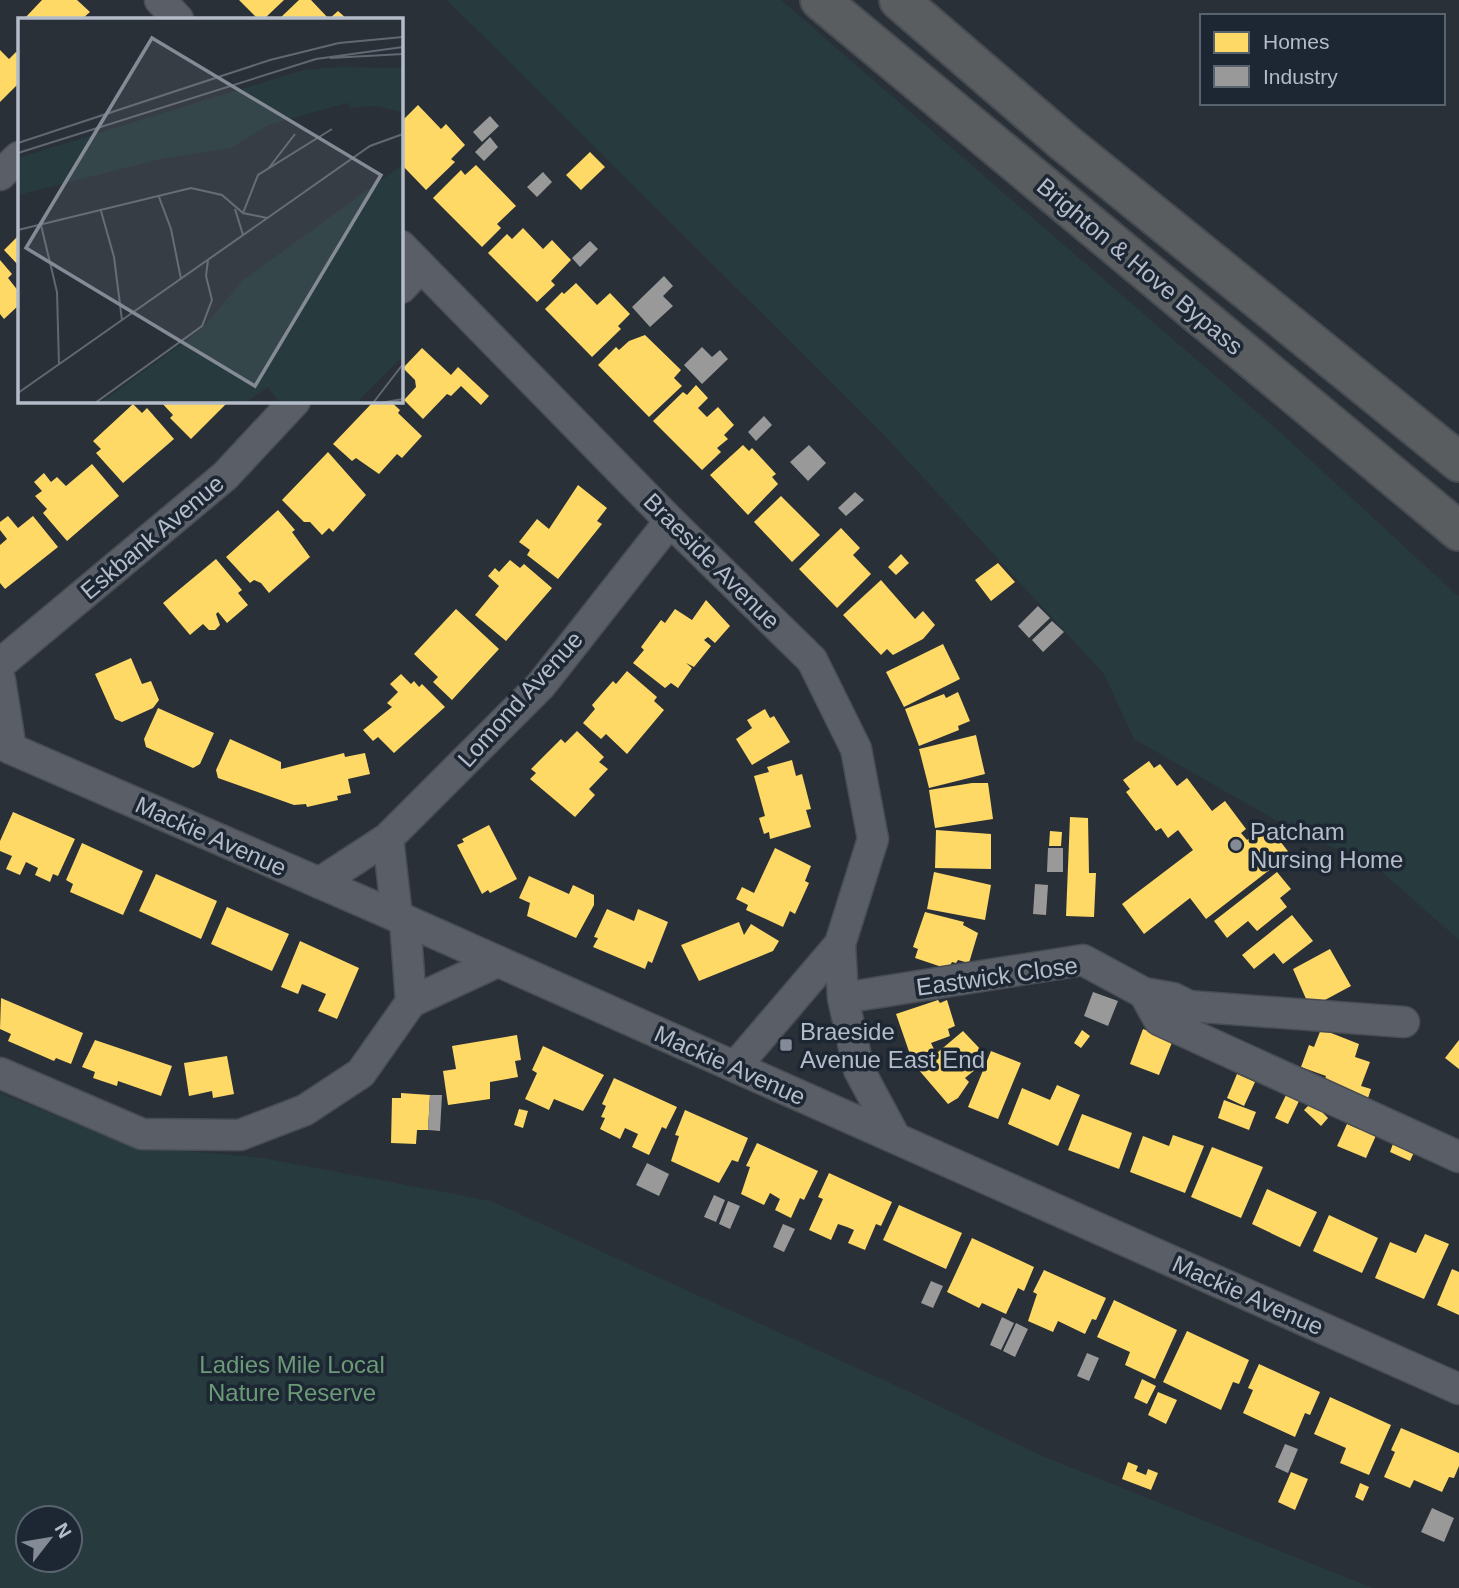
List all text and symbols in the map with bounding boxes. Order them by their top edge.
legend [1200,14,1445,105]
inset map [18,18,402,402]
text: Homes [1263,30,1330,53]
text: Industry [1263,65,1338,88]
street label: Brighton & Hove Bypass [1032,172,1248,360]
street label: Eskbank Avenue [75,469,229,605]
street label: Braeside Avenue [638,487,786,635]
street label: Lomond Avenue [452,626,588,772]
street label: Mackie Avenue [131,791,291,881]
place label: Patcham Nursing Home [1250,818,1403,873]
marker: Patcham Nursing Home [1228,837,1244,853]
street label: Eastwick Close [915,951,1079,1001]
place label: Braeside Avenue East End [800,1018,985,1073]
street label: Mackie Avenue [650,1020,810,1110]
marker: Braeside Avenue East End [778,1037,794,1053]
street label: Mackie Avenue [1168,1250,1328,1340]
park label: Ladies Mile Local Nature Reserve [199,1351,385,1406]
north arrow [14,1504,84,1574]
text: N [51,1519,76,1542]

